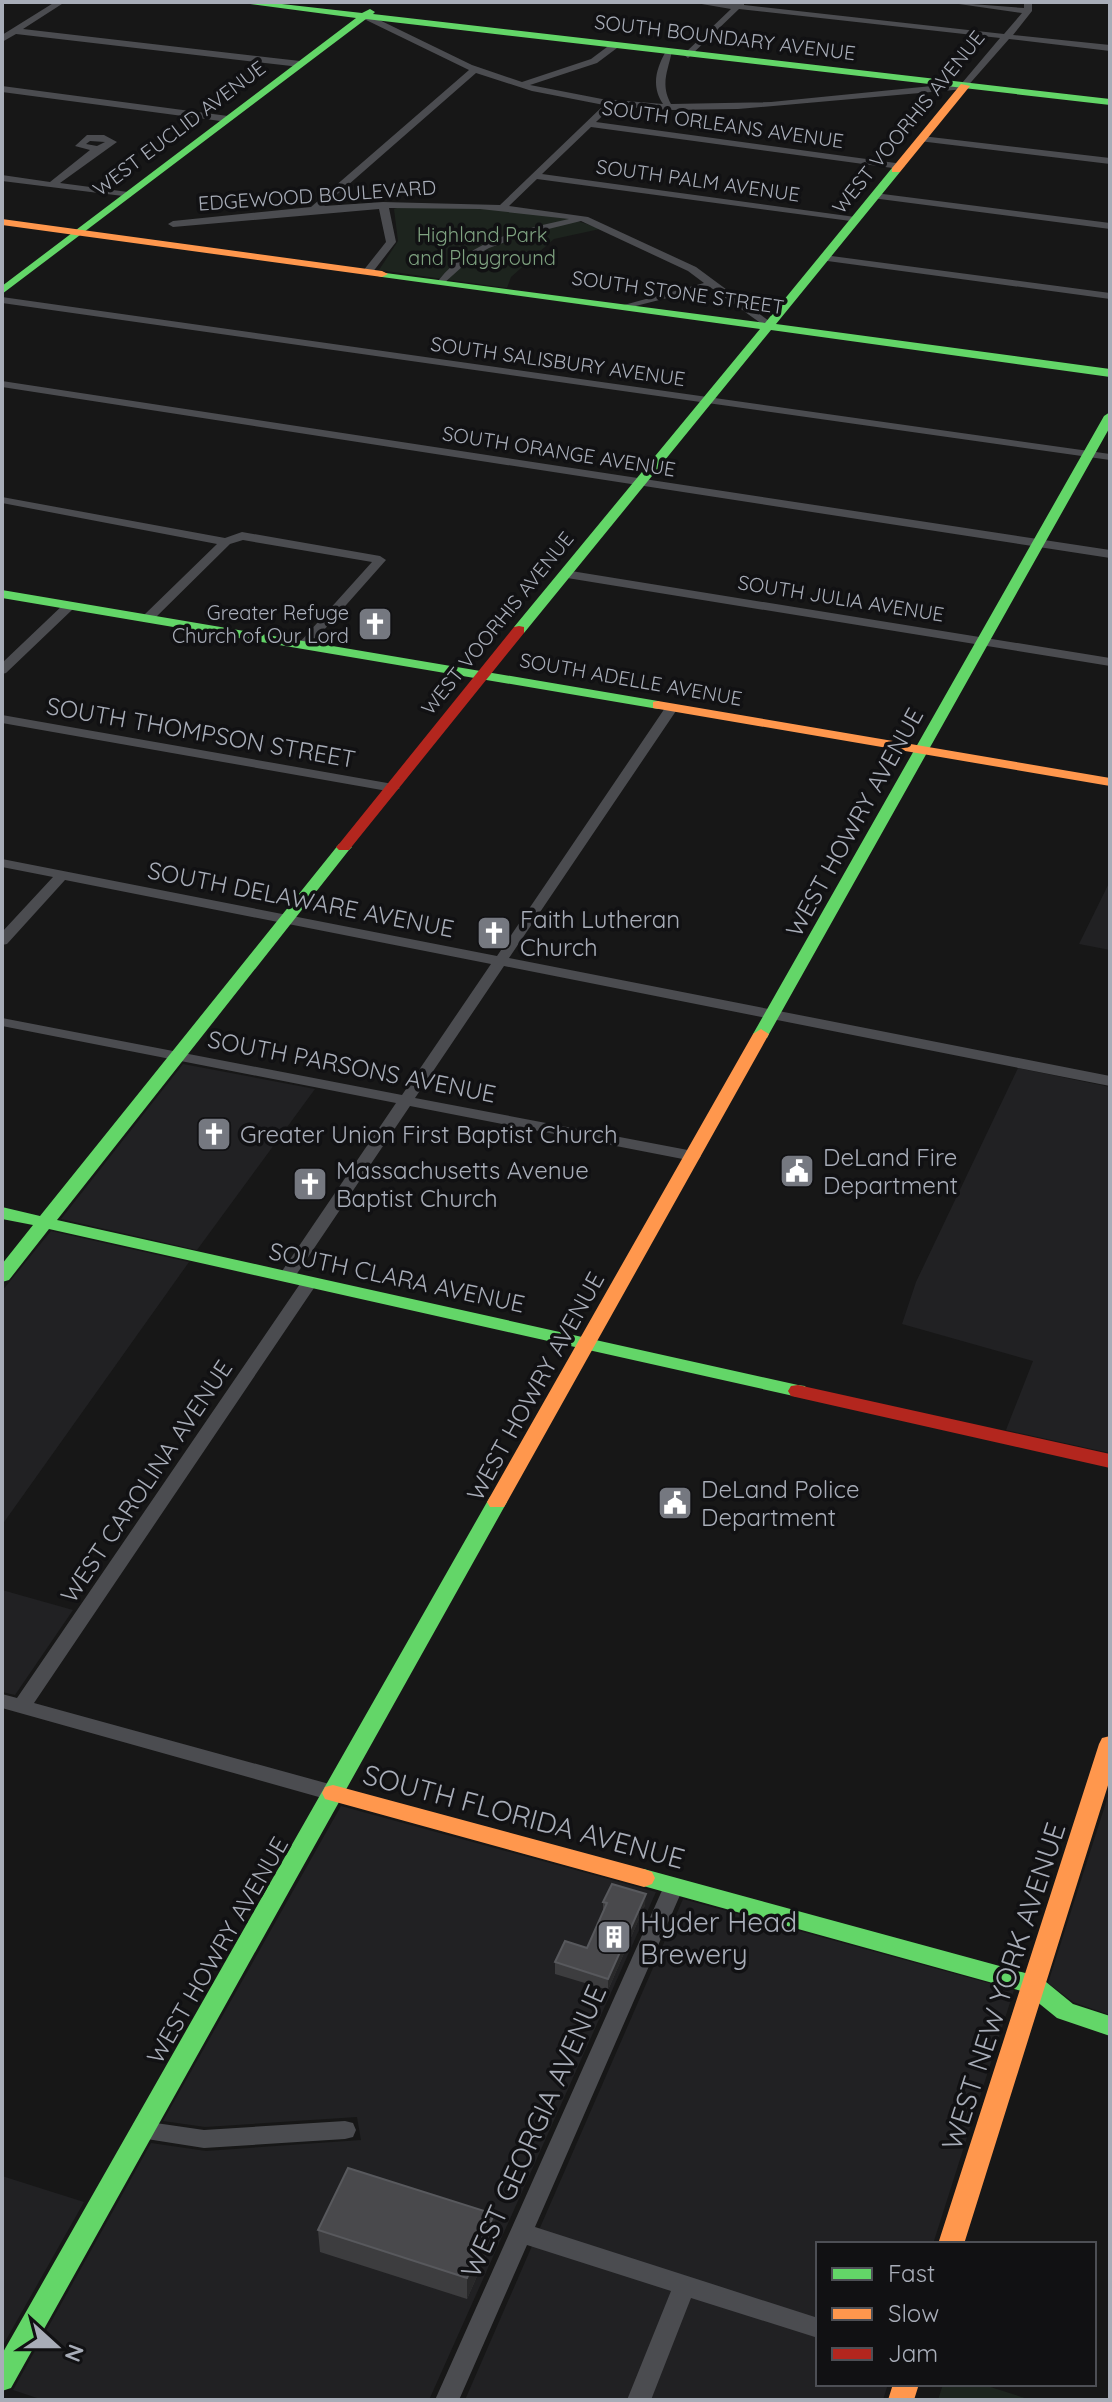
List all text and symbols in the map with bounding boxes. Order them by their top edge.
street label: SOUTH BOUNDARY AVENUE [593,9,857,65]
street label: WEST VOORHIS AVENUE [826,25,990,219]
street label: WEST EUCLID AVENUE [88,55,270,201]
street label: SOUTH ORLEANS AVENUE [601,95,845,153]
street label: SOUTH PALM AVENUE [595,153,801,207]
street label: EDGEWOOD BOULEVARD [197,174,437,216]
park label: Highland Park and Playground [408,222,556,270]
street label: SOUTH STONE STREET [570,265,786,319]
street label: SOUTH SALISBURY AVENUE [429,331,687,391]
street label: SOUTH ORANGE AVENUE [441,420,677,482]
street label: WEST VOORHIS AVENUE [415,526,579,720]
street label: SOUTH JULIA AVENUE [736,569,946,627]
place label: Greater Refuge Church of Our Lord [172,600,349,648]
church icon: Greater Refuge Church of Our Lord [356,605,394,643]
street label: SOUTH ADELLE AVENUE [518,647,744,711]
street label: SOUTH THOMPSON STREET [44,690,358,774]
street label: WEST HOWRY AVENUE [779,702,929,942]
street label: SOUTH DELAWARE AVENUE [145,855,457,943]
place label: Faith Lutheran Church [520,904,680,962]
church icon: Faith Lutheran Church [475,914,513,952]
street label: SOUTH PARSONS AVENUE [205,1023,499,1109]
church icon: Greater Union First Baptist Church [195,1115,233,1153]
place label: Greater Union First Baptist Church [240,1119,618,1149]
place label: DeLand Fire Department [823,1142,958,1200]
public building icon: DeLand Fire Department [778,1152,816,1190]
place label: Massachusetts Avenue Baptist Church [336,1155,589,1213]
church icon: Massachusetts Avenue Baptist Church [291,1165,329,1203]
street label: SOUTH CLARA AVENUE [266,1235,528,1319]
street label: WEST HOWRY AVENUE [460,1266,610,1506]
street label: WEST CAROLINA AVENUE [54,1354,238,1608]
place label: DeLand Police Department [701,1474,860,1532]
public building icon: DeLand Police Department [656,1484,694,1522]
street label: SOUTH FLORIDA AVENUE [359,1756,689,1876]
street label: WEST NEW YORK AVENUE [933,1818,1073,2154]
street label: WEST HOWRY AVENUE [140,1831,294,2069]
place label: Hyder Head Brewery [640,1904,797,1971]
building icon: Hyder Head Brewery [595,1918,633,1956]
street label: WEST GEORGIA AVENUE [453,1979,613,2283]
legend [816,2242,1096,2386]
text: Fast [888,2258,935,2288]
text: Slow [888,2298,939,2328]
north arrow [16,2306,96,2386]
text: Jam [888,2338,938,2368]
text: N [59,2341,91,2366]

